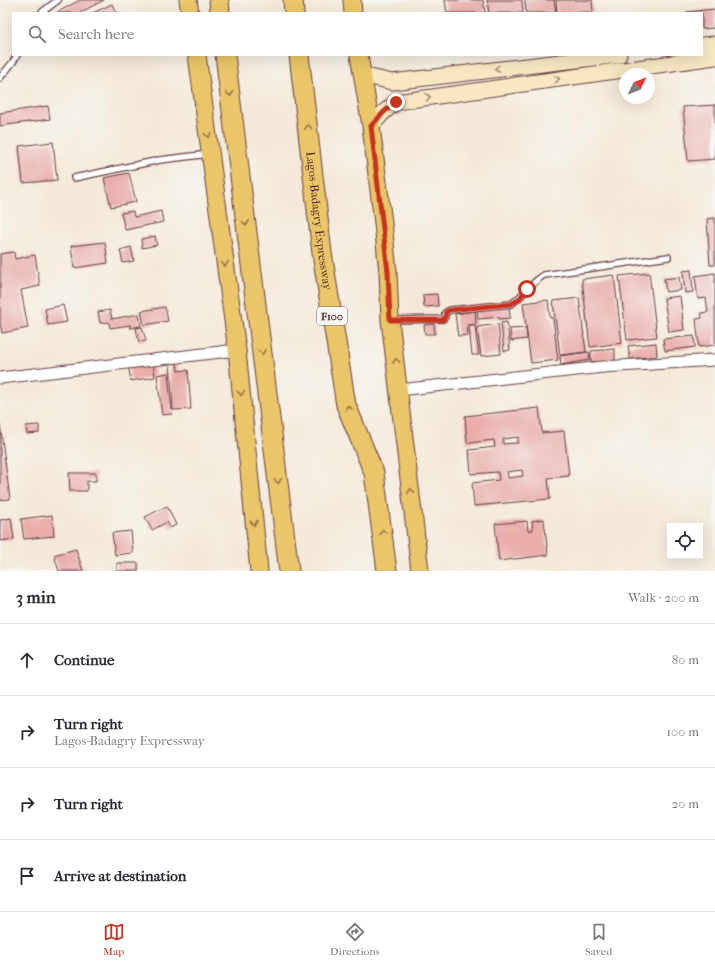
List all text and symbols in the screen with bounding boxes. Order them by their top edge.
search box [12,12,703,56]
icon: search [26,23,48,45]
text: Search here [58,25,134,43]
one-way arrow [494,65,500,74]
north arrow [619,68,655,104]
one-way arrow [554,75,560,84]
one-way arrow [225,91,234,97]
route end [387,93,405,111]
one-way arrow [425,93,431,102]
one-way arrow [303,124,312,130]
one-way arrow [203,132,212,138]
street label: Lagos-Badagry Expressway [303,151,335,292]
one-way arrow [241,220,250,226]
one-way arrow [220,261,229,267]
route start [518,280,536,298]
road number: F100 [317,307,347,325]
one-way arrow [257,349,266,355]
one-way arrow [392,358,401,365]
one-way arrow [236,390,245,396]
one-way arrow [344,404,353,411]
one-way arrow [273,478,282,484]
one-way arrow [407,487,416,494]
one-way arrow [249,519,258,526]
map controls [667,523,703,559]
button: locate [667,523,703,559]
one-way arrow [379,529,388,535]
text: 3 min [16,587,56,607]
text: Walk · 200 m [628,590,699,605]
icon: ahead [16,649,38,671]
text: Continue [54,651,114,669]
text: 80 m [672,652,699,667]
text: Turn right [54,715,123,733]
icon: right [16,721,38,743]
text: 100 m [666,724,699,739]
text: Lagos-Badagry Expressway [54,733,205,748]
icon: right [16,793,38,815]
text: Turn right [54,795,123,813]
text: 20 m [672,796,699,811]
icon: arrive [16,865,38,887]
text: Arrive at destination [54,867,186,885]
tab: Map [103,921,125,958]
tab: Directions [330,921,380,958]
tab: Saved [585,921,612,958]

